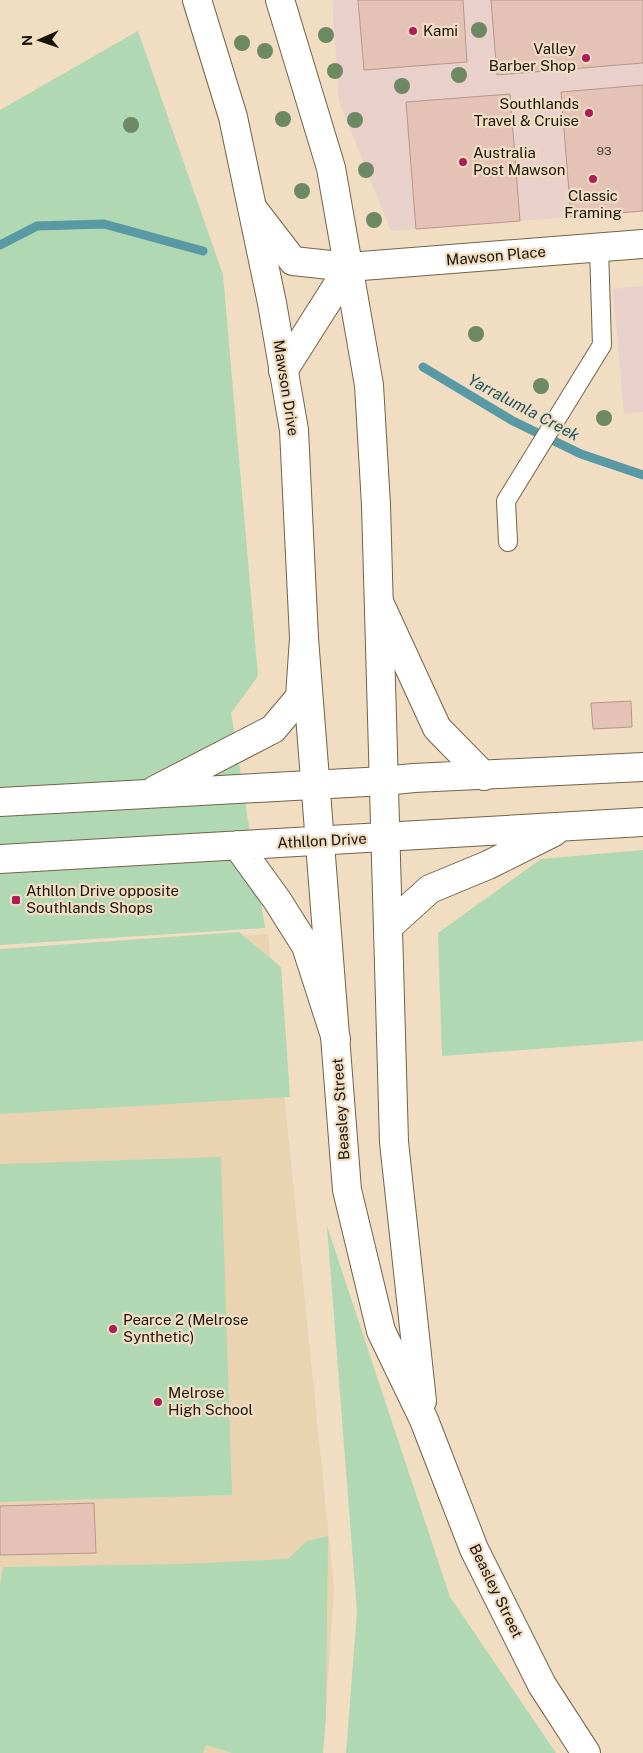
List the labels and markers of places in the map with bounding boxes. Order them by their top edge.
place label: Kami [423,22,458,39]
marker: Kami [407,25,419,37]
place label: Valley Barber Shop [489,40,576,74]
marker: Valley Barber Shop [580,52,592,64]
place label: Southlands Travel & Cruise [474,95,579,129]
marker: Southlands Travel & Cruise [583,107,595,119]
place label: Australia Post Mawson [473,144,565,178]
marker: Australia Post Mawson [457,156,469,168]
marker: Classic Framing [587,173,599,185]
place label: Classic Framing [564,187,622,221]
place label: Athllon Drive opposite Southlands Shops [26,882,179,916]
marker: Athllon Drive opposite Southlands Shops [10,894,22,906]
place label: Pearce 2 (Melrose Synthetic) [123,1311,249,1345]
marker: Pearce 2 (Melrose Synthetic) [107,1323,119,1335]
place label: Melrose High School [168,1384,253,1418]
marker: Melrose High School [152,1396,164,1408]

